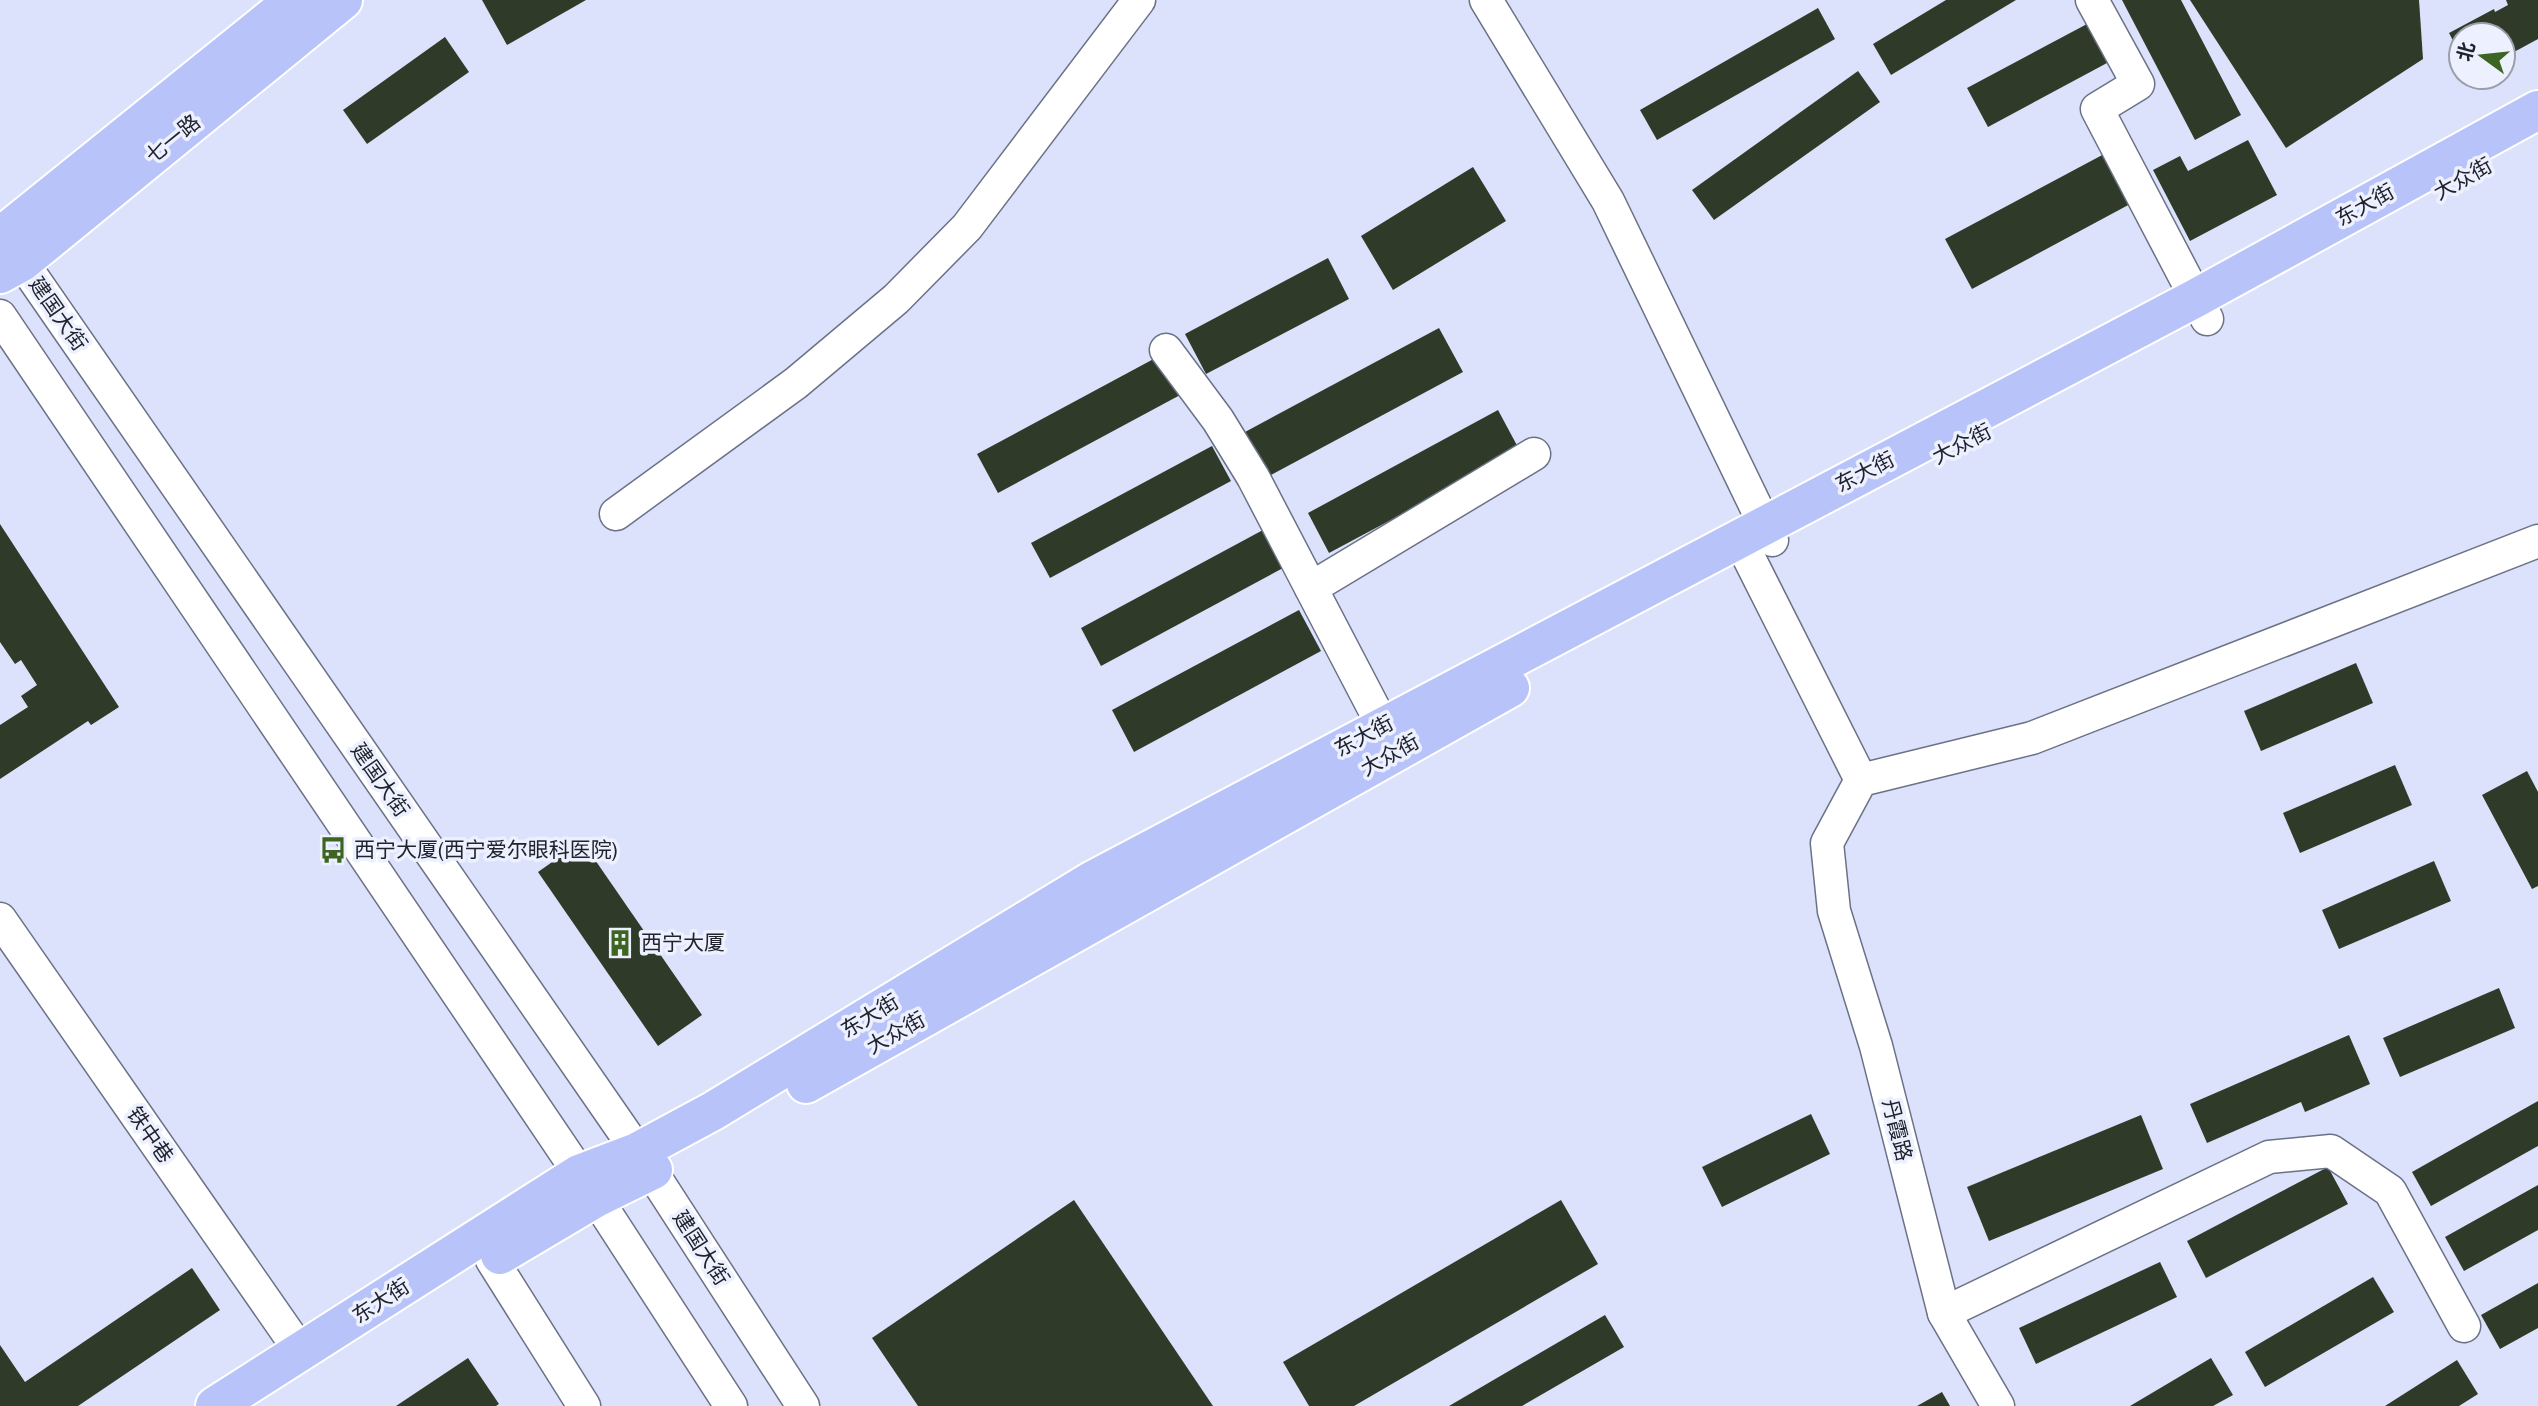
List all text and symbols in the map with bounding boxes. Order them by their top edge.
north arrow [2447,21,2517,91]
text: 北 [2451,39,2481,64]
street label: 七一路 [139,108,206,170]
street label: 大众街 [2428,151,2497,207]
street label: 东大街 [2330,177,2399,233]
street label: 建国大街 [22,271,94,356]
street label: 大众街 [1927,416,1996,471]
street label: 东大街 [1830,444,1899,499]
street label: 东大街 [1329,708,1398,763]
street label: 大众街 [1355,727,1424,783]
street label: 建国大街 [344,737,416,822]
bus stop icon: 西宁大厦(西宁爱尔眼科医院) [318,835,348,865]
place label: 西宁大厦(西宁爱尔眼科医院) [354,835,617,864]
building icon: 西宁大厦 [605,928,635,958]
place label: 西宁大厦 [641,928,725,957]
street label: 东大街 [835,987,904,1044]
street label: 大众街 [861,1005,930,1061]
street label: 丹霞路 [1876,1096,1919,1164]
street label: 铁中巷 [120,1101,180,1169]
street label: 建国大街 [666,1205,736,1291]
street label: 东大街 [346,1271,415,1330]

